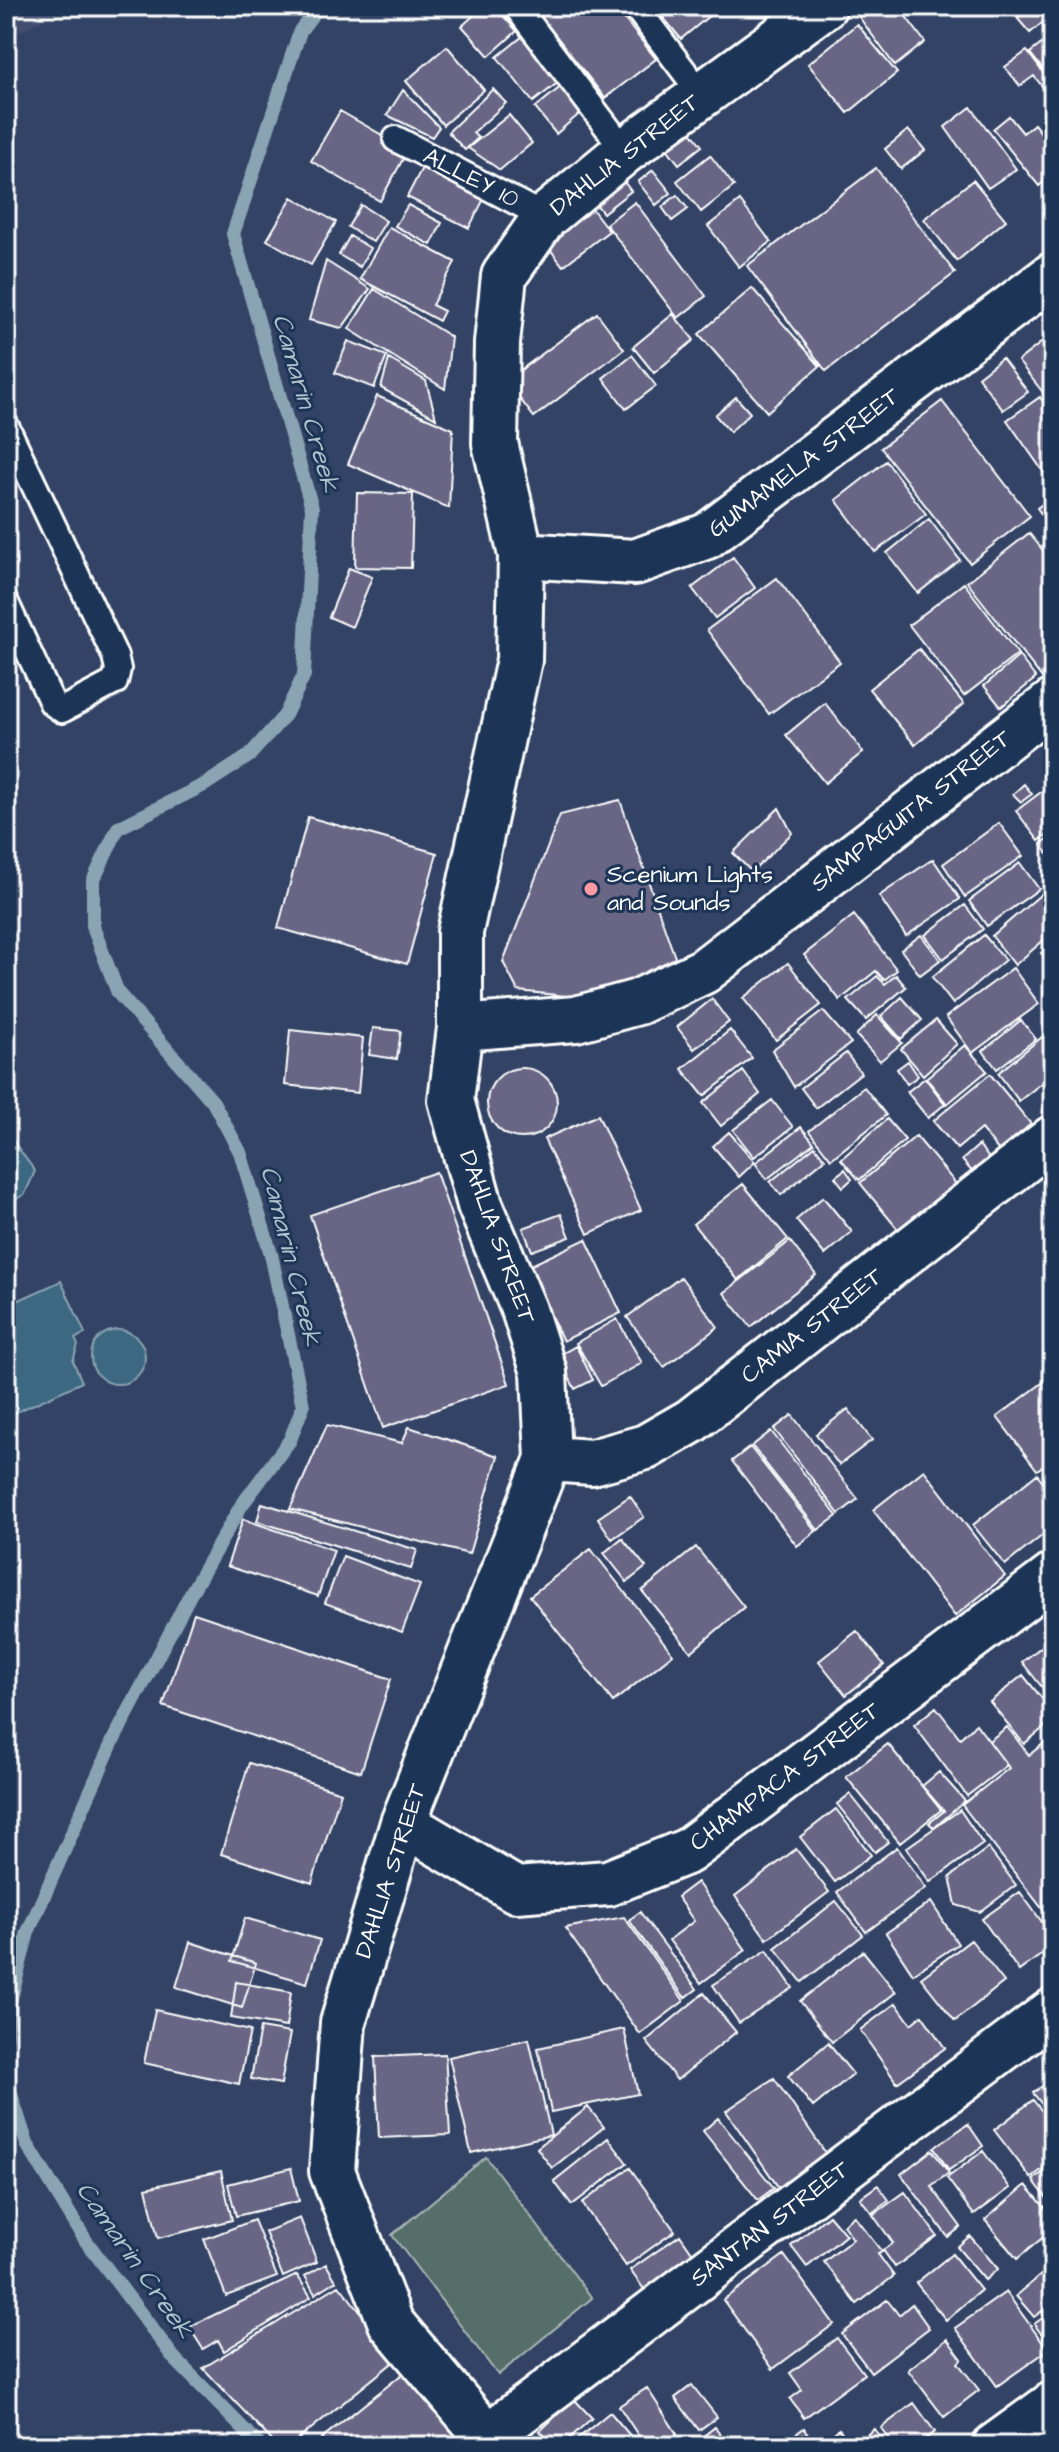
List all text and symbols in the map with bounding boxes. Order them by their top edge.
street label: DAHLIA STREET [543,86,707,224]
street label: ALLEY 10 [417,139,525,217]
water label: Camarin Creek [263,310,349,497]
street label: GUMAMELA STREET [701,380,907,546]
street label: SAMPAGUITA STREET [804,722,1018,900]
place label: Scenium Lights and Sounds [607,858,773,920]
marker: Scenium Lights and Sounds [582,880,600,898]
street label: DAHLIA STREET [450,1146,544,1328]
water label: Camarin Creek [251,1163,331,1350]
street label: CAMIA STREET [734,1260,890,1392]
street label: CHAMPACA STREET [683,1694,887,1860]
street label: DAHLIA STREET [347,1779,435,1963]
street label: SANTAN STREET [683,2153,857,2295]
water label: Camarin Creek [68,2174,203,2346]

